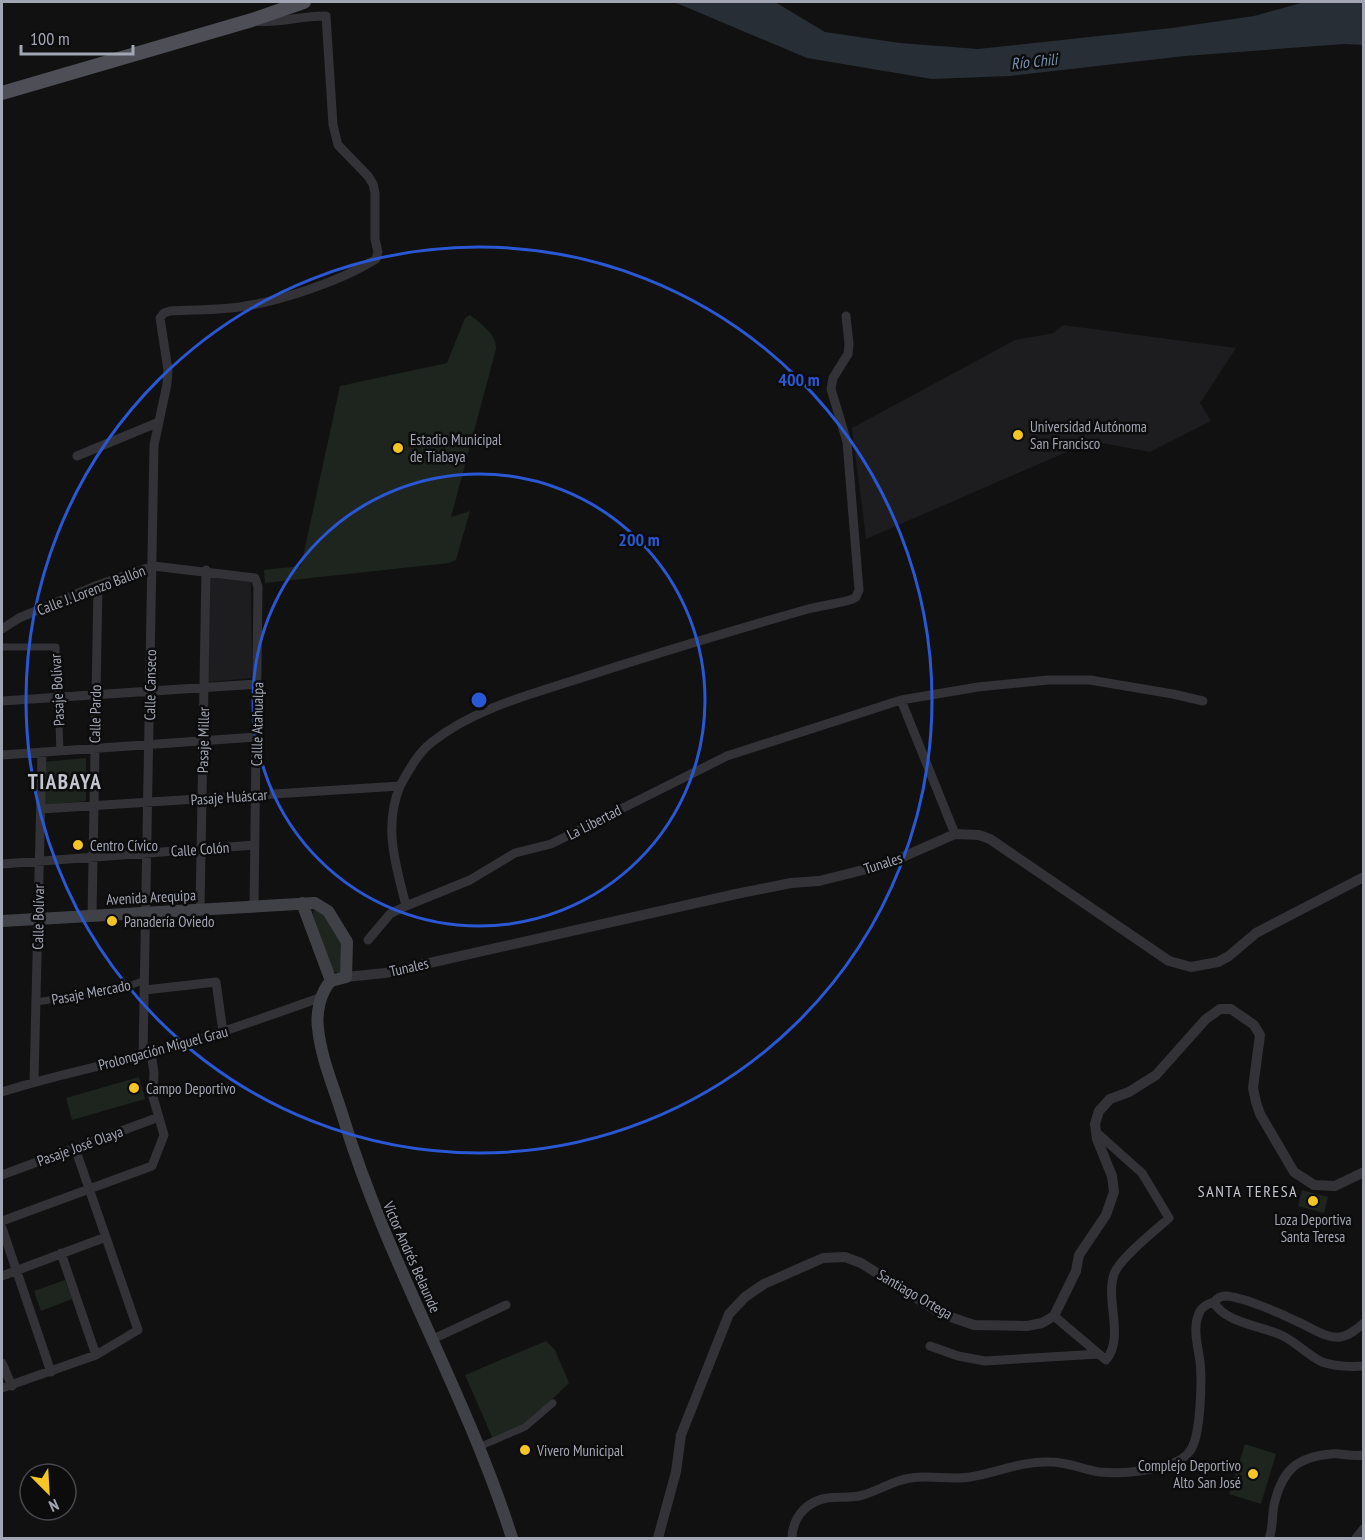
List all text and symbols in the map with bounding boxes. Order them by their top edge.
scale bar [21,18,134,56]
text: 100 m [30,27,70,50]
water label: Río Chili [1010,48,1061,73]
text: 400 m [778,368,820,391]
place label: Universidad Autónoma San Francisco [1030,417,1147,453]
marker: Universidad Autónoma San Francisco [1011,428,1025,442]
place label: Estadio Municipal de Tiabaya [410,430,502,466]
marker: Estadio Municipal de Tiabaya [391,441,405,455]
text: 200 m [618,528,660,551]
street label: Calle J. Lorenzo Ballón [34,561,148,619]
street label: Calle Canseco [140,649,160,721]
street label: Pasaje Bolívar [46,653,68,727]
street label: Callle Atahualpa [247,682,267,766]
street label: Calle Pardo [85,685,105,743]
centre of rings [469,690,489,710]
street label: Pasaje Miller [193,706,213,773]
district label: TIABAYA [28,768,102,795]
street label: Pasaje Huáscar [190,785,269,809]
street label: La Libertad [564,800,624,844]
place label: Centro Cívico [90,836,158,855]
street label: Calle Colón [170,837,230,861]
marker: Centro Cívico [71,838,85,852]
street label: Tunales [861,848,905,878]
street label: Calle Bolívar [28,883,48,950]
street label: Avenida Arequipa [106,885,196,909]
place label: Panadería Oviedo [124,912,214,931]
marker: Panadería Oviedo [105,914,119,928]
street label: Tunales [388,953,430,981]
street label: Pasaje Mercado [50,975,132,1009]
street label: Prolongación Miguel Grau [96,1022,230,1074]
place label: Campo Deportivo [146,1079,236,1098]
marker: Campo Deportivo [127,1081,141,1095]
street label: Pasaje José Olaya [34,1122,126,1170]
district label: SANTA TERESA [1198,1181,1298,1201]
marker: Loza Deportiva Santa Teresa [1306,1194,1320,1208]
street label: Víctor Andrés Belaunde [379,1198,445,1316]
place label: Loza Deportiva Santa Teresa [1274,1210,1352,1246]
street label: Santiago Ortega [874,1265,956,1323]
place label: Vivero Municipal [536,1441,624,1460]
marker: Vivero Municipal [518,1443,532,1457]
place label: Complejo Deportivo Alto San José [1138,1456,1241,1492]
north arrow [18,1462,78,1522]
marker: Complejo Deportivo Alto San José [1246,1467,1260,1481]
text: N [46,1495,62,1517]

